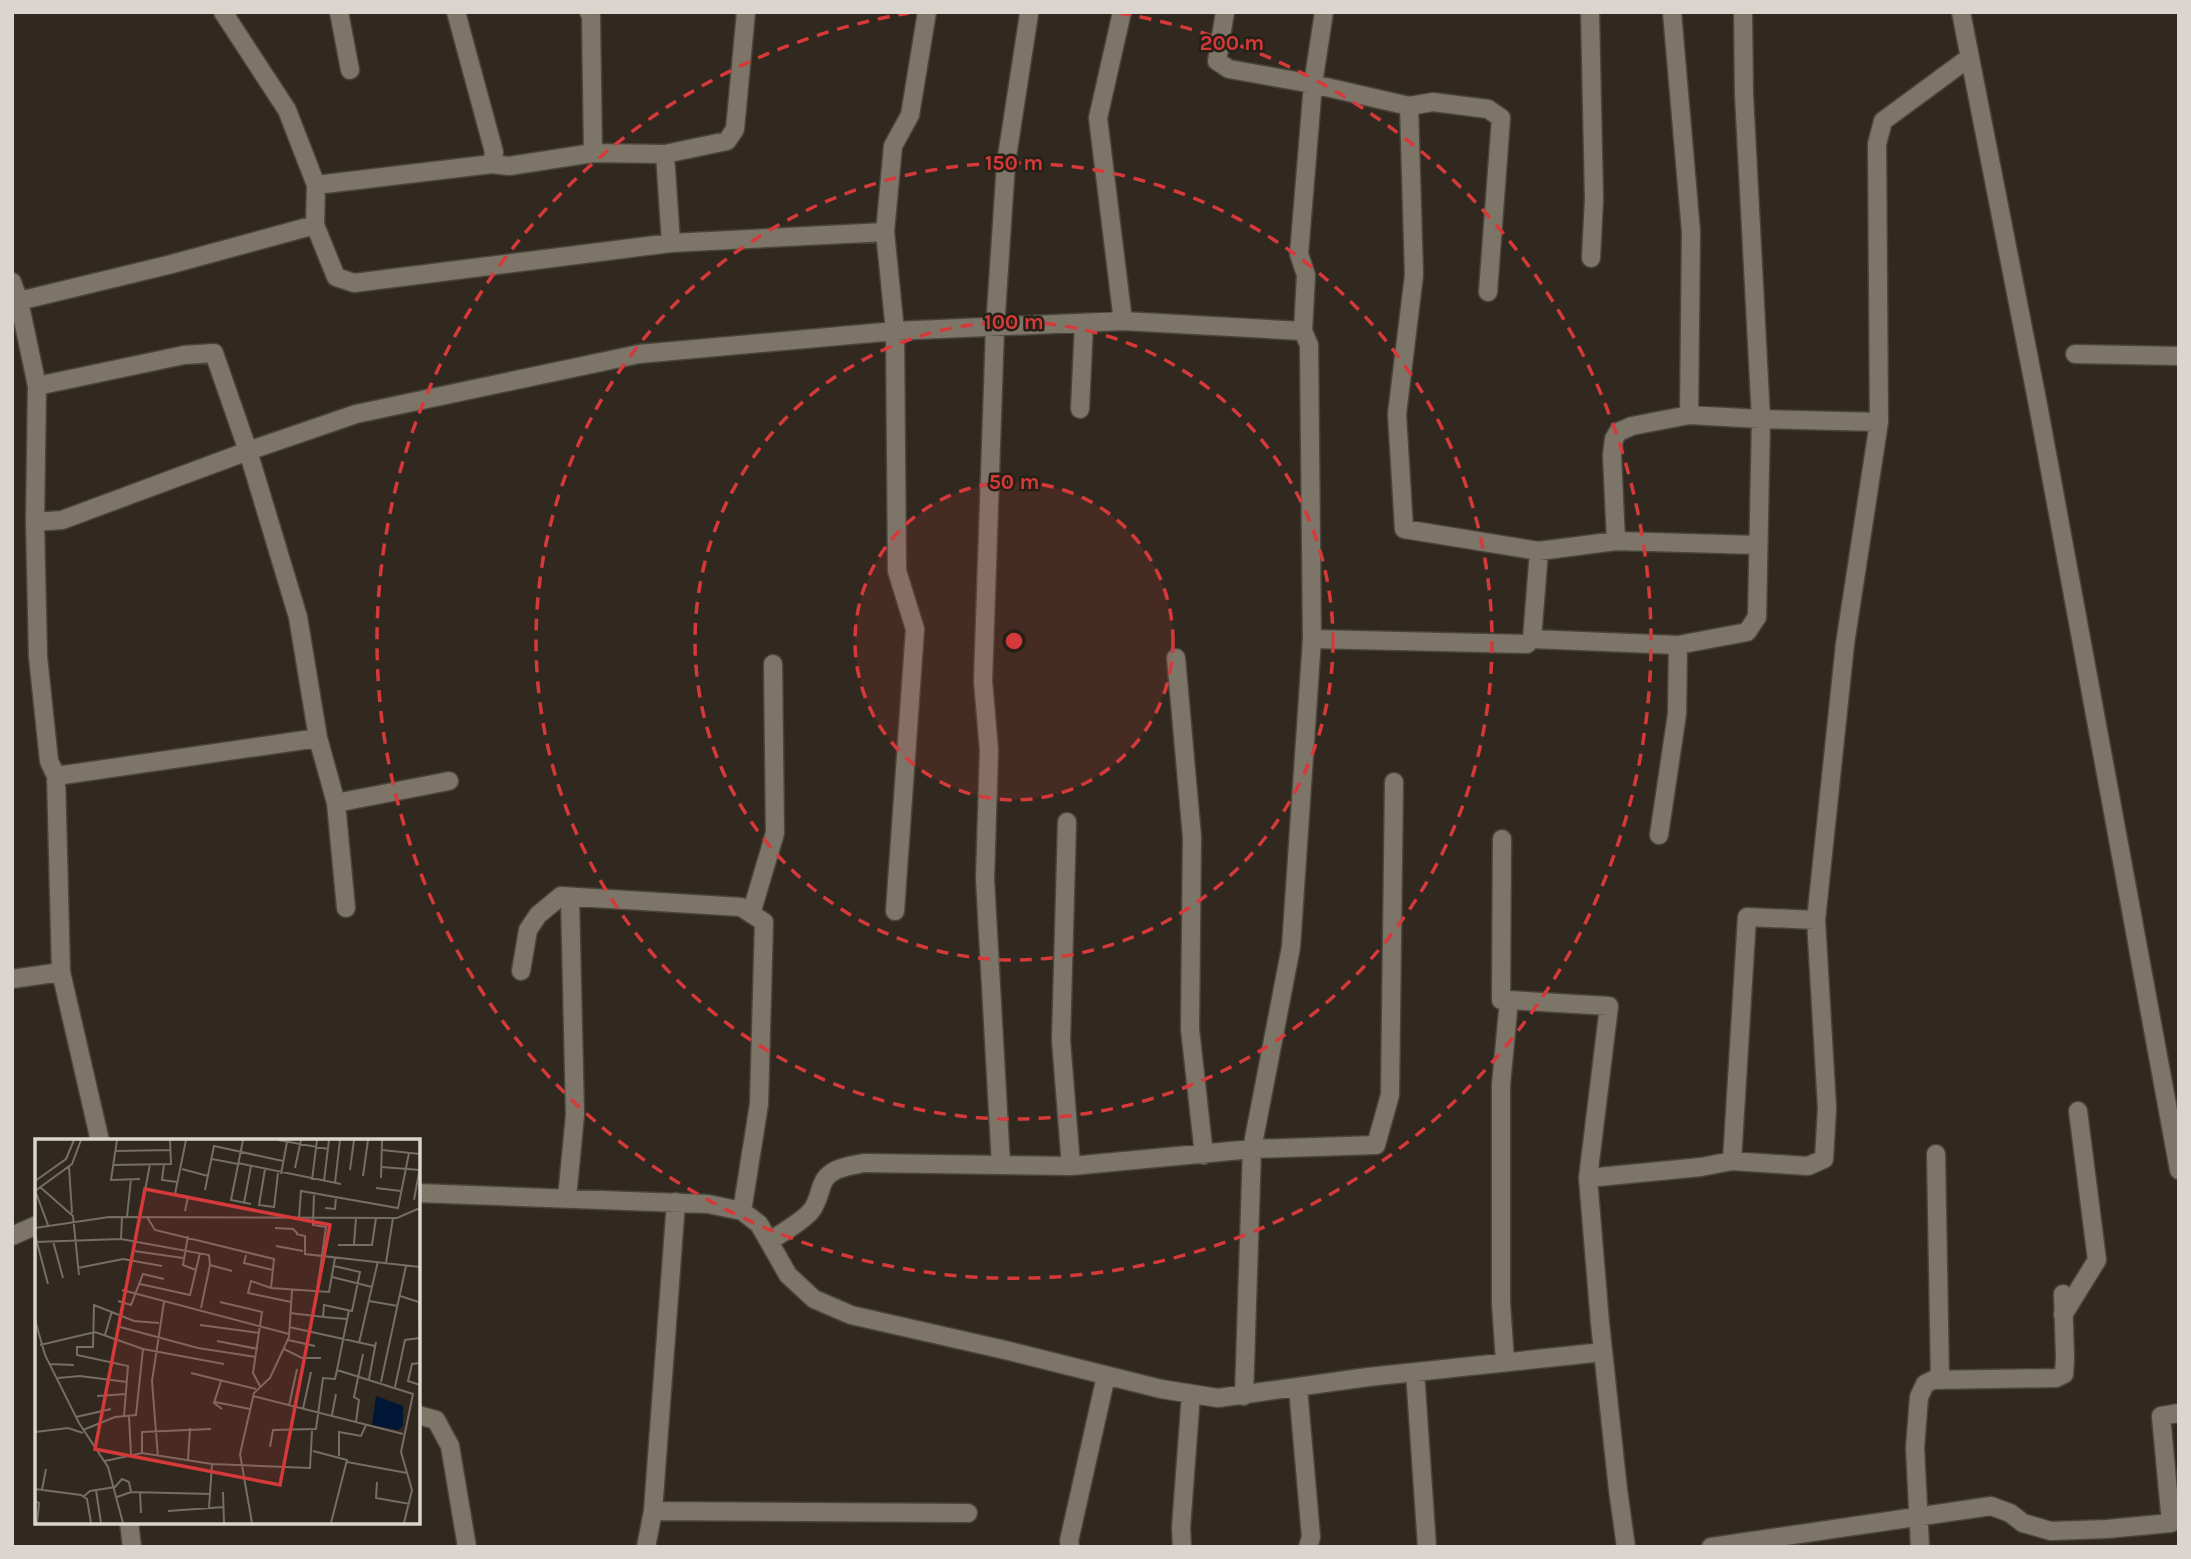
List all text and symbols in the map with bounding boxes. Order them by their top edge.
text: 200 m [1200,31,1264,55]
text: 150 m [985,151,1043,175]
text: 100 m [984,310,1044,334]
text: 50 m [989,470,1039,494]
centre of rings [1002,629,1026,653]
inset map [35,1139,420,1524]

